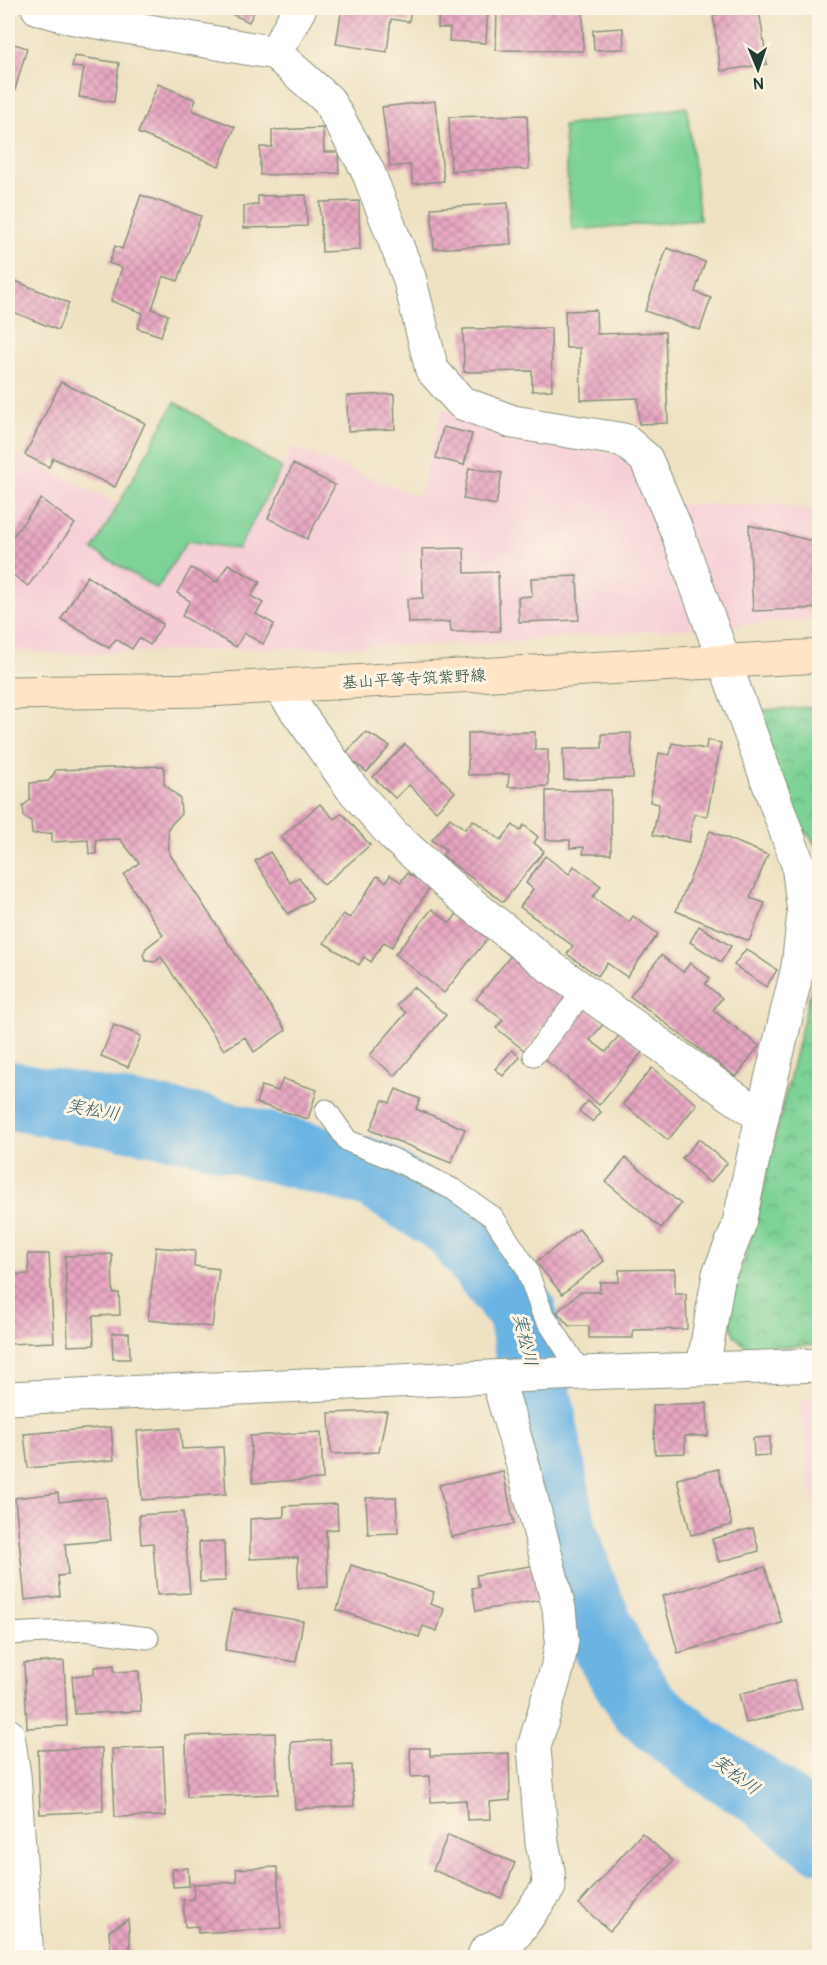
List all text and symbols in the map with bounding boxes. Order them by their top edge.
north arrow [728,39,788,99]
text: N [753,73,764,93]
street label: 基山平等寺筑紫野線 [342,665,486,693]
water label: 実松川 [64,1094,122,1126]
water label: 実松川 [508,1311,542,1369]
water label: 実松川 [708,1750,764,1800]

